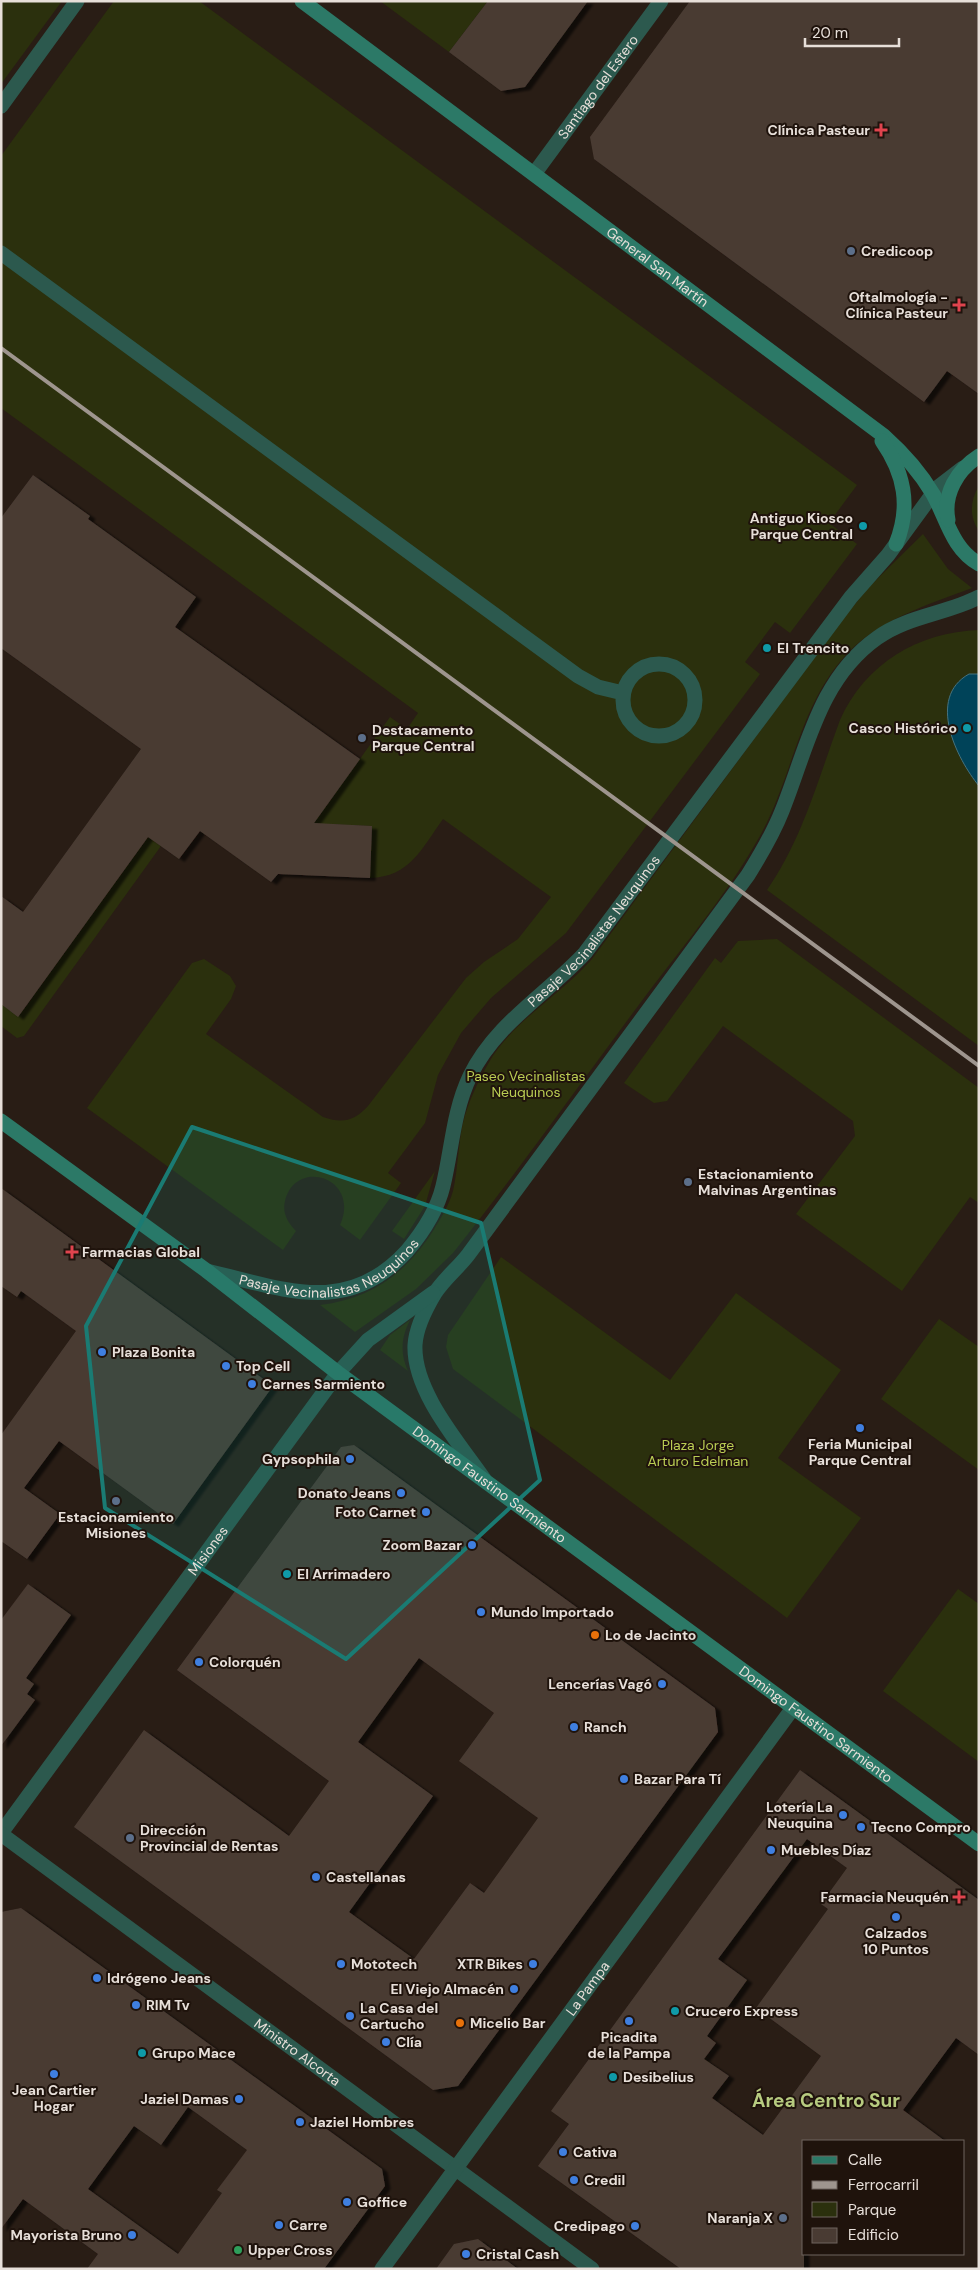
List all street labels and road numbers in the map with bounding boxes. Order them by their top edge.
street label: Santiago del Estero [554,31,642,142]
street label: General San Martín [603,223,712,311]
street label: Pasaje Vecinalistas Neuquinos [524,852,664,1011]
street label: Pasaje Vecinalistas Neuquinos [237,1235,423,1302]
street label: Domingo Faustino Sarmiento [409,1422,570,1547]
street label: Misiones [184,1522,232,1579]
street label: Domingo Faustino Sarmiento [736,1662,896,1787]
street label: La Pampa [562,1958,614,2019]
street label: Ministro Alcorta [251,2014,344,2090]

